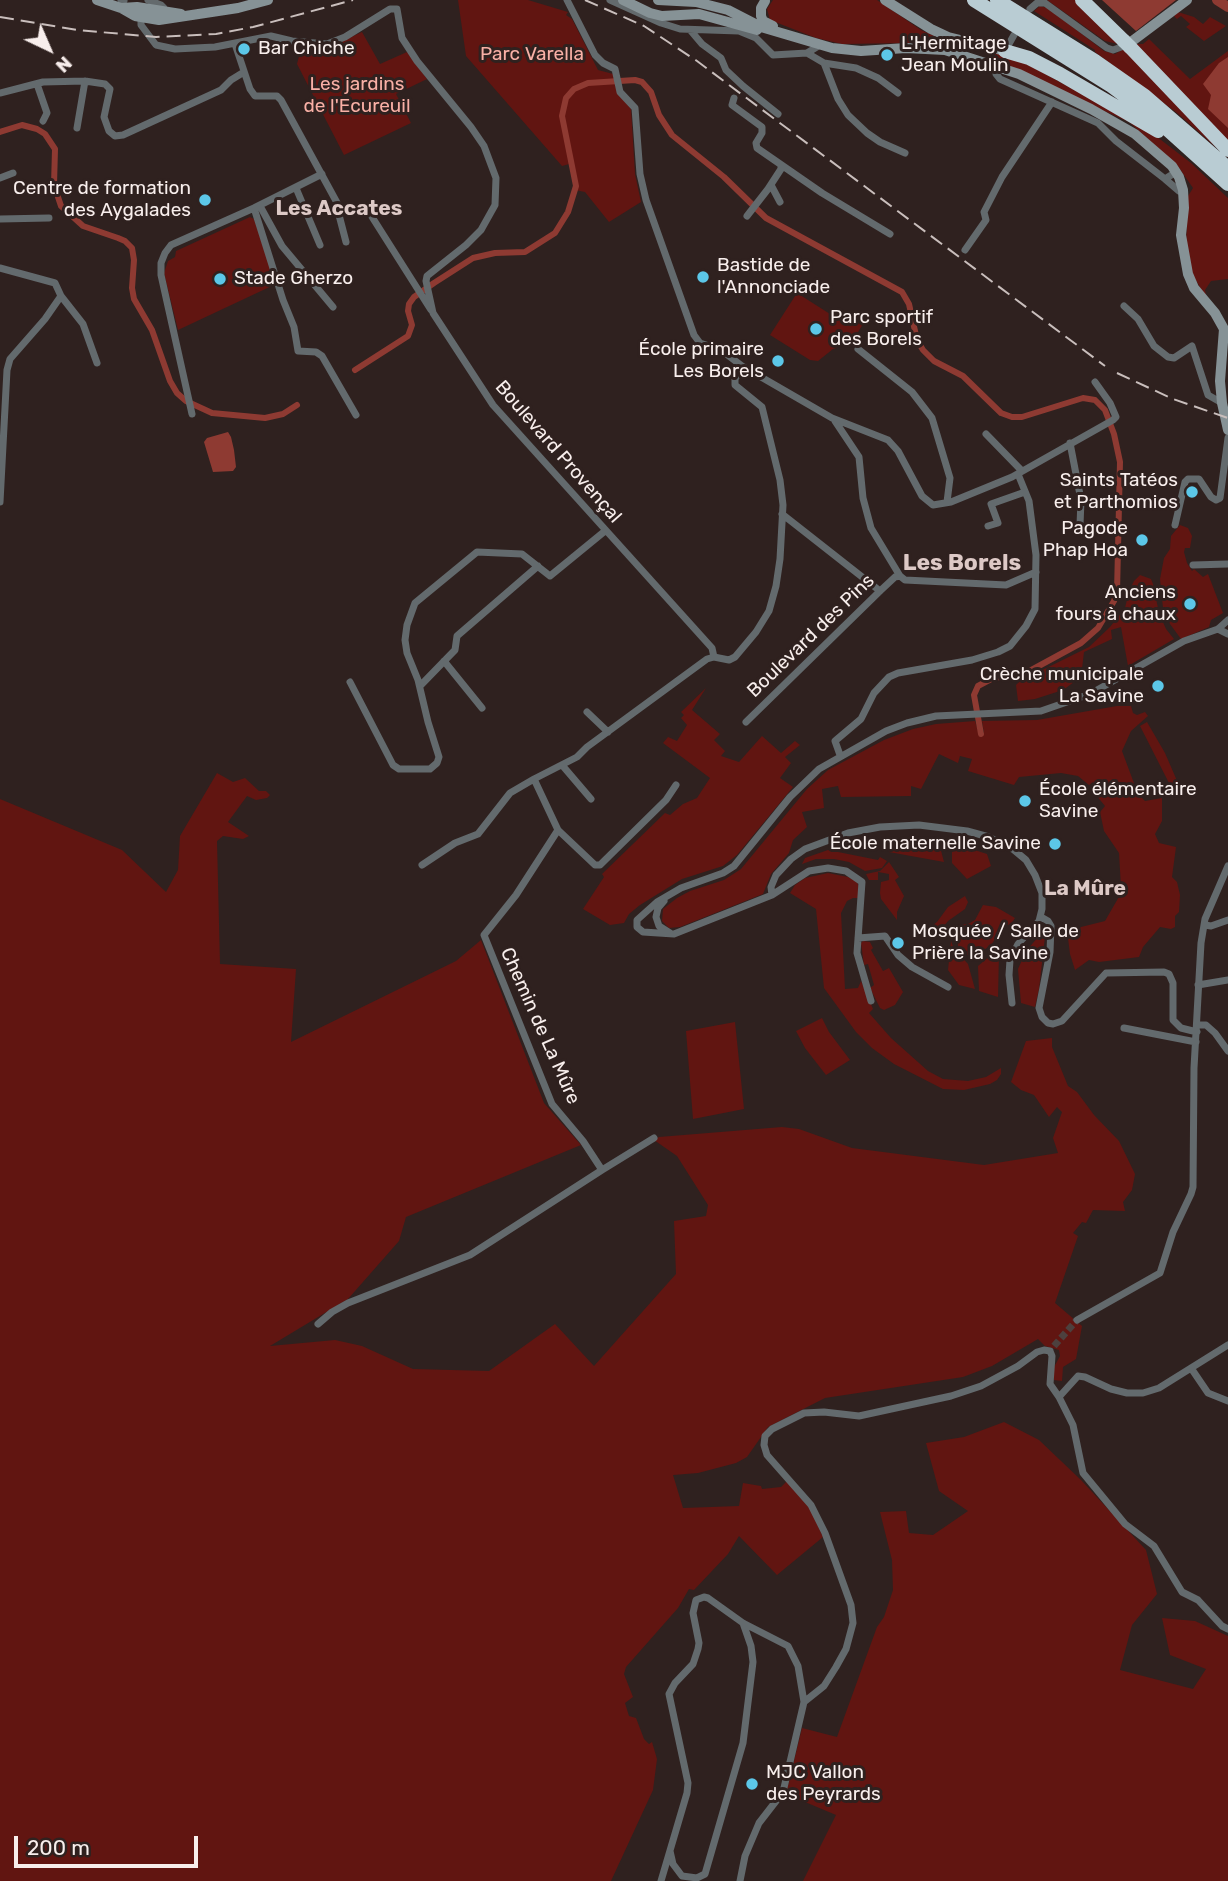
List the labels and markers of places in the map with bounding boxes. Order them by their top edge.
place label: L'Hermitage Jean Moulin [901,33,1009,77]
place label: Bar Chiche [258,38,355,60]
marker: Bar Chiche [236,41,252,57]
marker: L'Hermitage Jean Moulin [879,47,895,63]
place label: Centre de formation des Aygalades [13,178,191,222]
marker: Centre de formation des Aygalades [197,192,213,208]
place label: Bastide de l'Annonciade [717,255,830,299]
place label: Stade Gherzo [234,268,353,290]
marker: Bastide de l'Annonciade [695,269,711,285]
marker: Stade Gherzo [212,271,228,287]
place label: Parc sportif des Borels [830,307,933,351]
marker: Parc sportif des Borels [808,321,824,337]
place label: École primaire Les Borels [638,339,764,383]
marker: École primaire Les Borels [770,353,786,369]
place label: Saints Tatéos et Parthomios [1054,470,1178,514]
marker: Saints Tatéos et Parthomios [1184,484,1200,500]
place label: Pagode Phap Hoa [1043,518,1128,562]
marker: Pagode Phap Hoa [1134,532,1150,548]
place label: Anciens fours à chaux [1056,582,1176,626]
marker: Anciens fours à chaux [1182,596,1198,612]
place label: Crèche municipale La Savine [980,664,1144,708]
marker: Crèche municipale La Savine [1150,678,1166,694]
place label: École élémentaire Savine [1039,779,1197,823]
marker: École élémentaire Savine [1017,793,1033,809]
place label: École maternelle Savine [830,833,1041,855]
marker: École maternelle Savine [1047,836,1063,852]
place label: Mosquée / Salle de Prière la Savine [912,921,1079,965]
marker: Mosquée / Salle de Prière la Savine [890,935,906,951]
place label: MJC Vallon des Peyrards [766,1762,881,1806]
marker: MJC Vallon des Peyrards [744,1776,760,1792]

